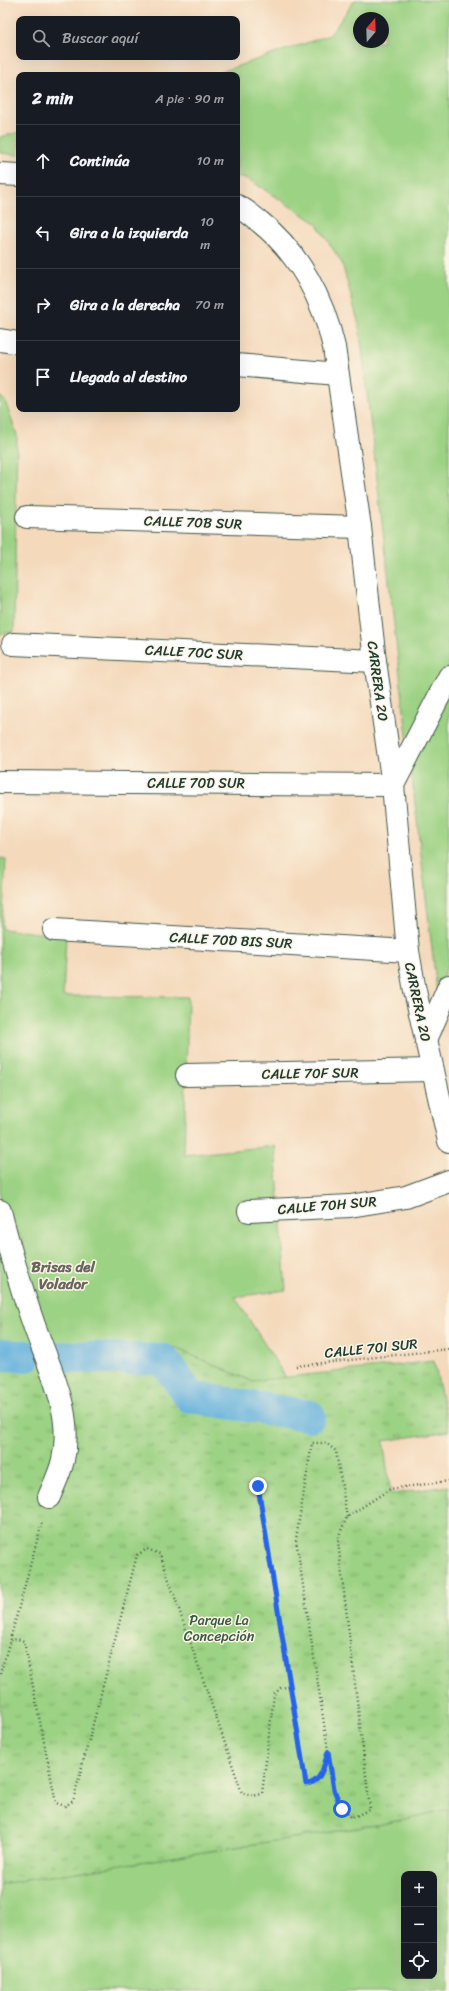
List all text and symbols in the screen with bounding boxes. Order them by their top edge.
north arrow [353,12,389,48]
search box [16,16,240,60]
text: Buscar aquí [62,25,139,51]
icon: search [30,27,52,49]
text: 2 min [32,83,73,113]
text: A pie · 90 m [155,87,224,110]
text: Continúa [70,148,129,174]
text: 10 m [197,149,224,172]
icon: ahead [32,150,54,172]
text: 10 m [200,210,214,256]
text: Gira a la izquierda [70,220,188,246]
icon: left [32,222,54,244]
text: Gira a la derecha [70,292,180,318]
text: 70 m [195,293,224,316]
icon: right [32,294,54,316]
text: Llegada al destino [70,364,187,390]
icon: arrive [32,366,54,388]
street label: CALLE 70B SUR [144,508,242,537]
street label: CALLE 70C SUR [144,637,244,668]
street label: CARRERA 20 [360,639,396,723]
street label: CALLE 70D SUR [147,771,245,796]
street label: CALLE 70D BIS SUR [169,925,294,956]
street label: CARRERA 20 [397,960,438,1044]
street label: CALLE 70F SUR [261,1060,359,1087]
street label: CALLE 70H SUR [277,1189,377,1222]
district label: Brisas del Volador [31,1254,96,1297]
street label: CALLE 70I SUR [323,1331,419,1366]
route end [249,1477,267,1495]
park label: Parque La Concepción [184,1608,255,1649]
route start [333,1800,351,1818]
map controls [401,1871,437,1979]
button: + [401,1871,437,1907]
button: − [401,1907,437,1943]
button: locate [401,1943,437,1979]

